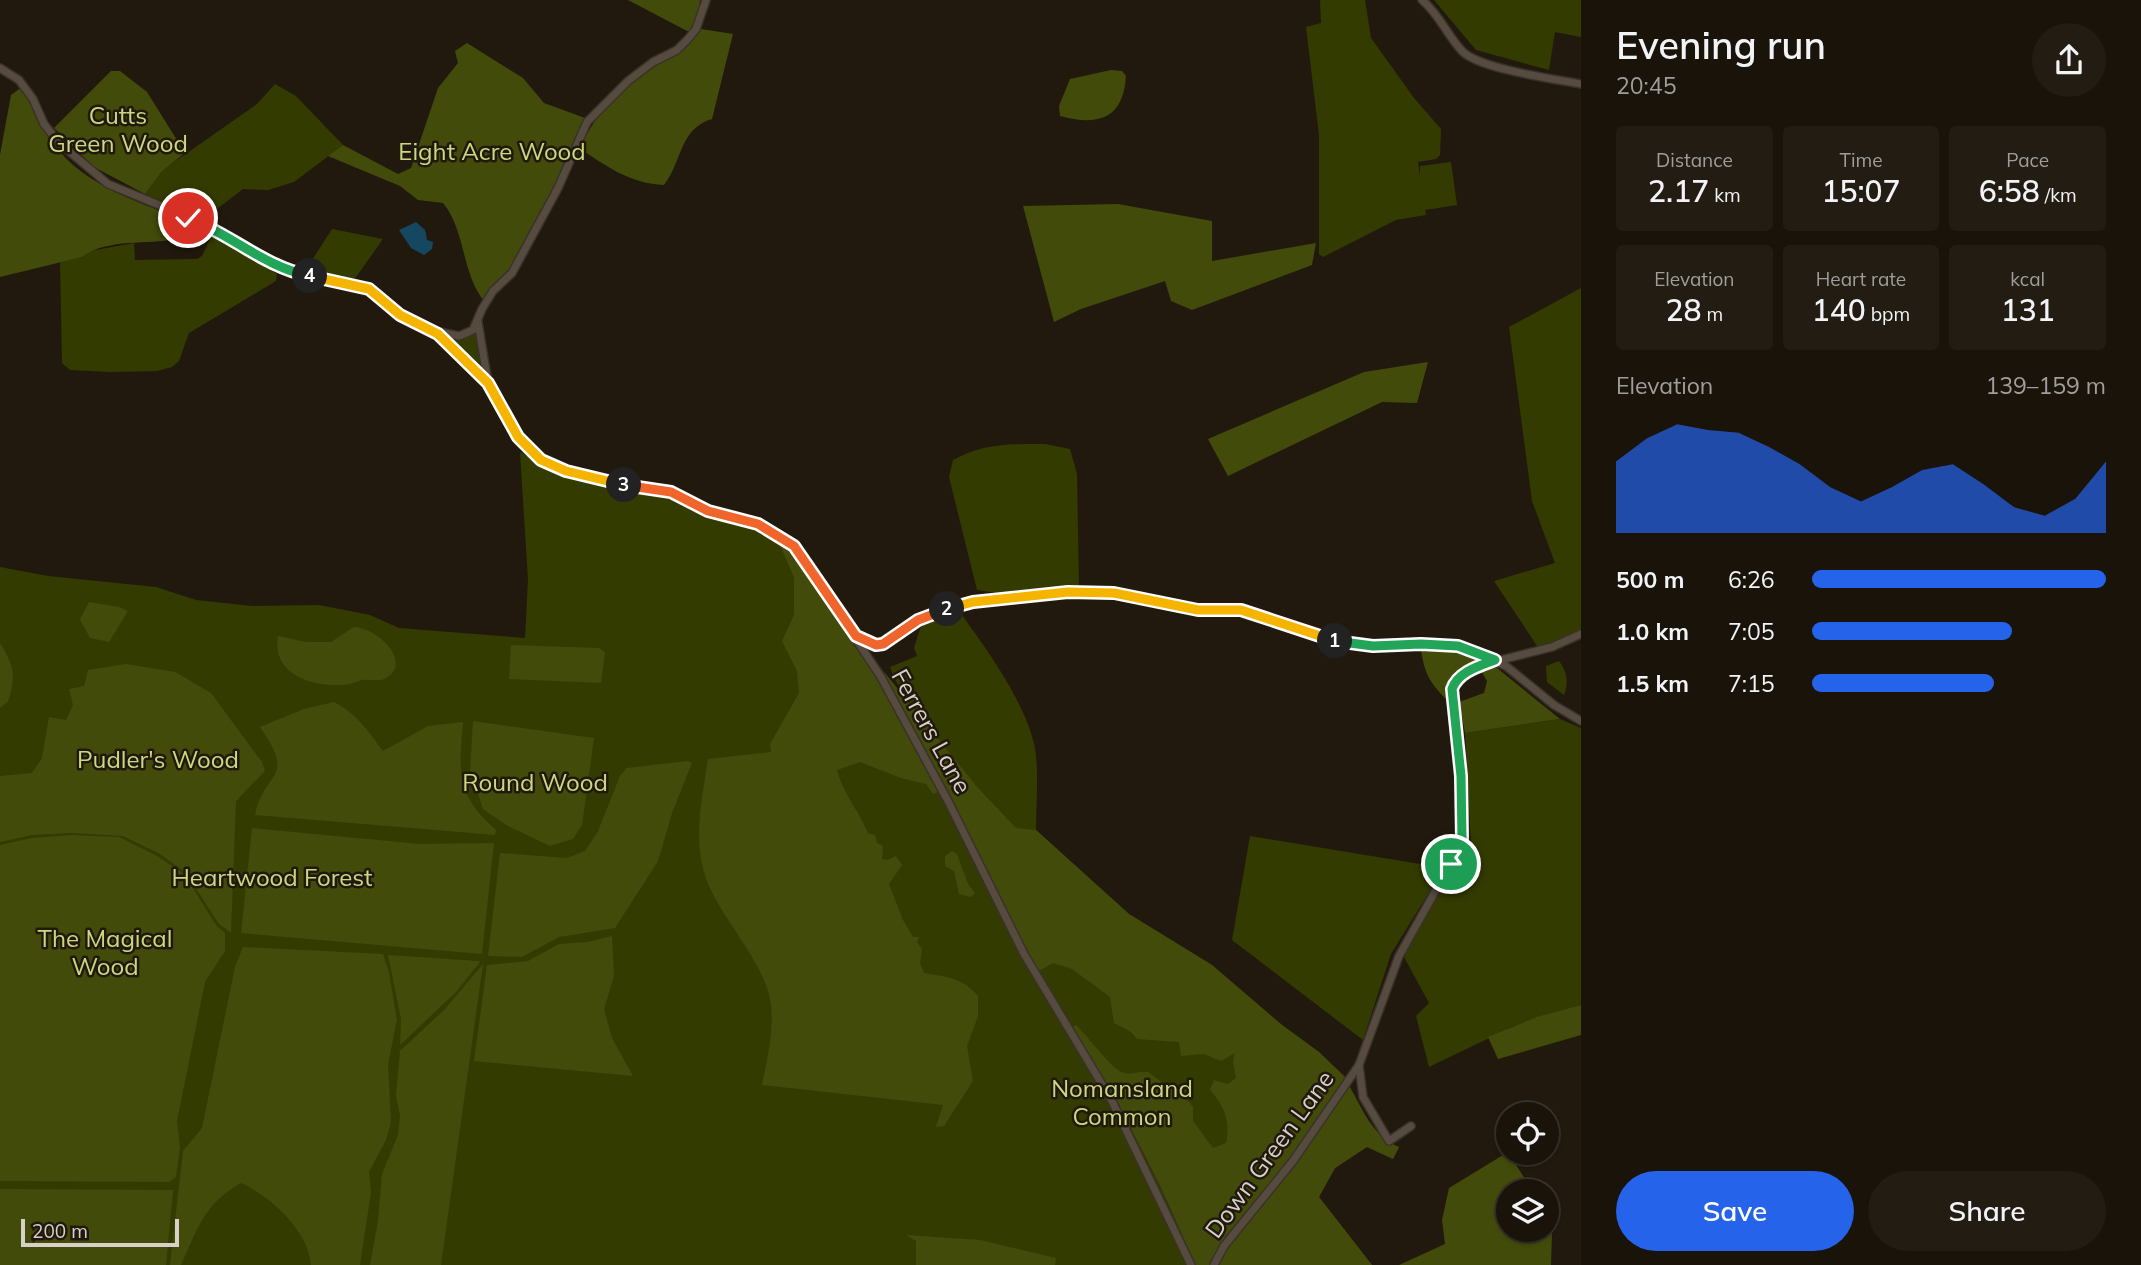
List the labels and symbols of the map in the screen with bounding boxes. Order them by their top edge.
park label: Cutts Green Wood [48,100,188,158]
park label: Eight Acre Wood [398,136,586,166]
pin [158,188,218,248]
pin: 4 [292,258,328,294]
pin: 3 [606,468,642,503]
pin: 2 [930,592,964,626]
pin: 1 [1318,624,1352,658]
street label: Ferrers Lane [885,663,979,799]
park label: Pudler's Wood [77,744,239,774]
park label: Round Wood [462,767,608,797]
pin [1421,834,1481,894]
park label: Heartwood Forest [171,862,373,892]
park label: The Magical Wood [38,923,172,981]
street label: Down Green Lane [1198,1064,1340,1244]
park label: Nomansland Common [1051,1073,1193,1131]
scale bar [21,1216,178,1248]

